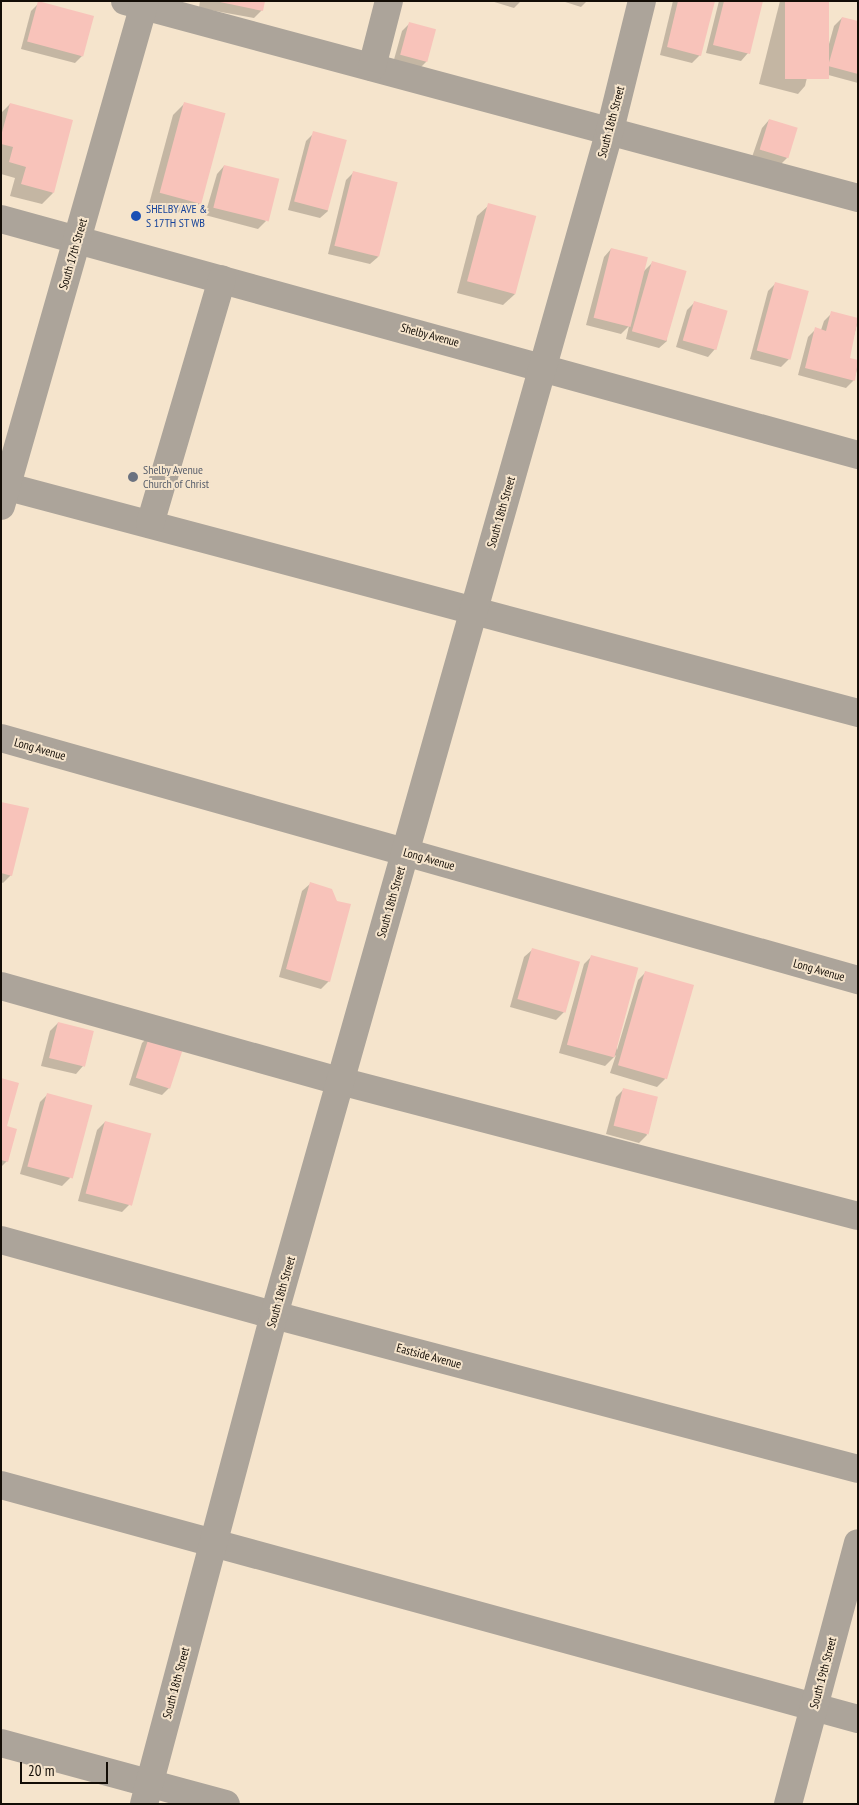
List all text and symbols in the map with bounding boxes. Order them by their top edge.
street label: South 18th Street [595,85,627,159]
place label: SHELBY AVE & S 17TH ST WB [146,202,208,230]
marker: SHELBY AVE & S 17TH ST WB [130,210,142,222]
street label: South 17th Street [56,217,90,291]
street label: Shelby Avenue [399,320,461,350]
place label: Shelby Avenue Church of Christ [143,463,209,491]
marker: Shelby Avenue Church of Christ [127,471,139,483]
street label: South 18th Street [484,475,518,549]
street label: Long Avenue [13,735,67,763]
street label: Long Avenue [402,845,456,873]
street label: South 18th Street [374,865,408,939]
street label: Long Avenue [792,956,846,984]
street label: South 18th Street [264,1255,298,1329]
street label: Eastside Avenue [395,1340,463,1372]
street label: South 19th Street [807,1636,839,1710]
street label: South 18th Street [160,1646,192,1720]
scale bar [22,1752,110,1784]
text: 20 m [28,1761,54,1780]

